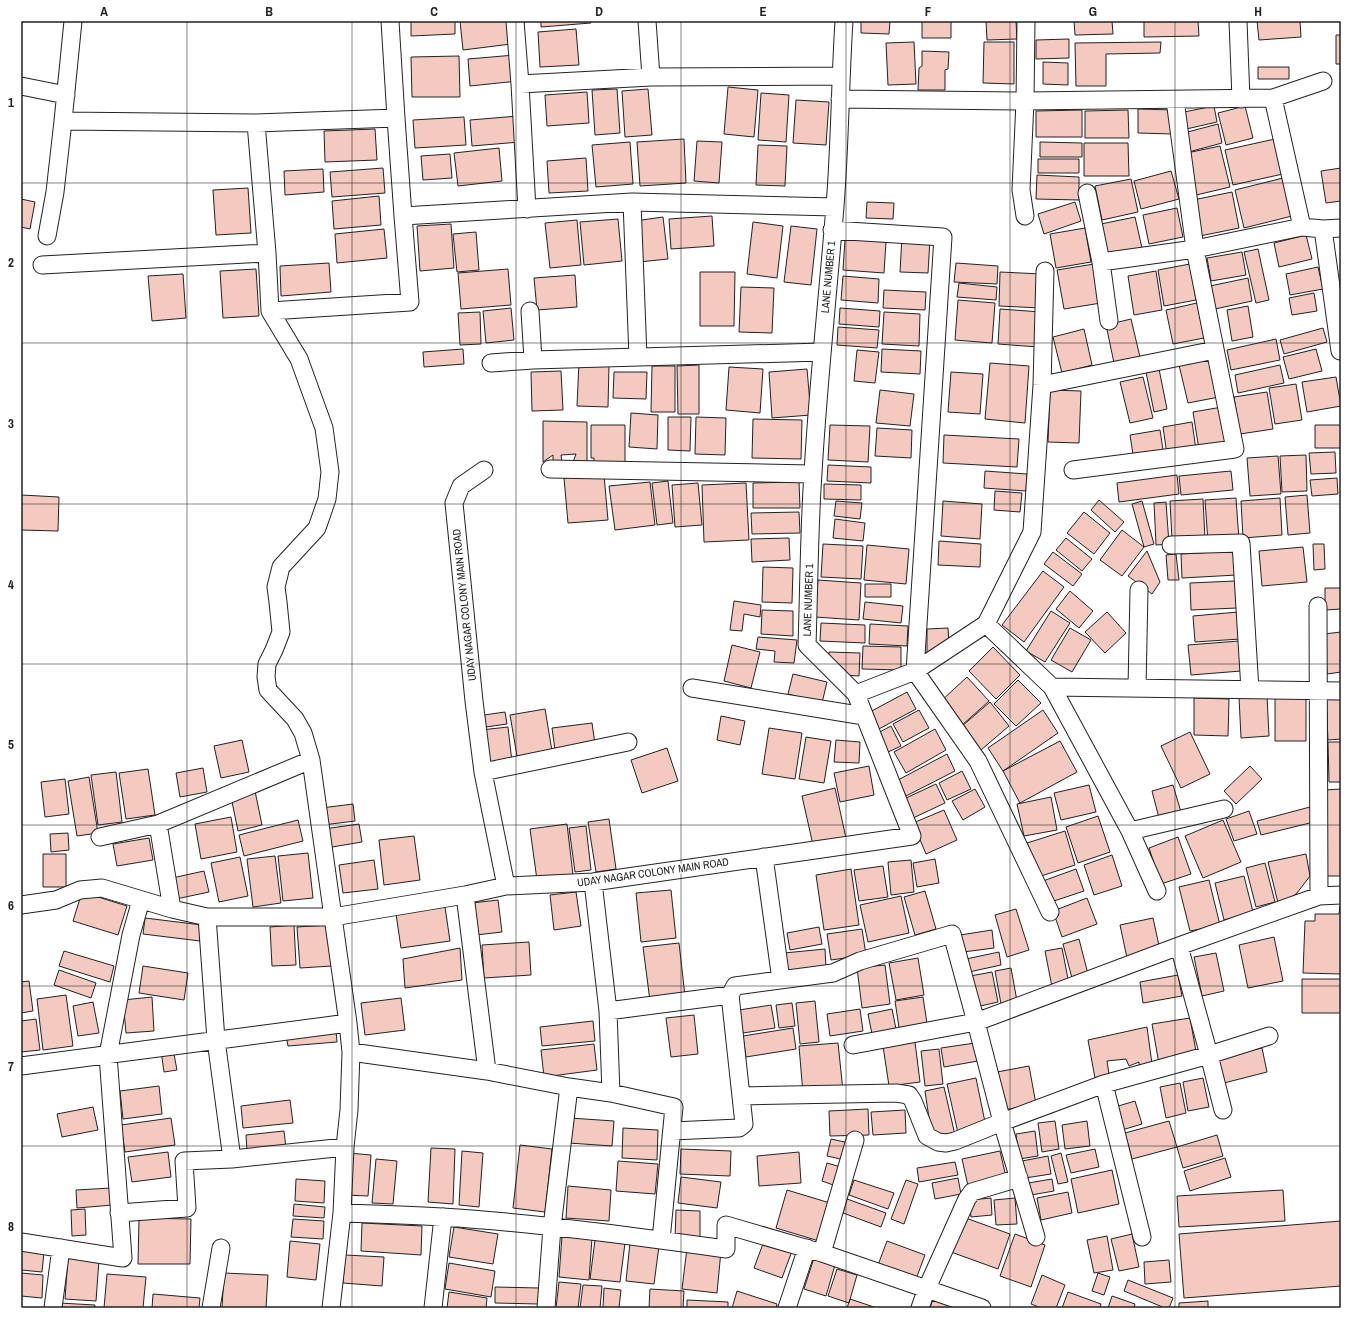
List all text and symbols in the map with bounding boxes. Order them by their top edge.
text: A [100,3,108,20]
text: B [265,3,273,20]
text: C [430,3,438,20]
text: D [595,3,603,20]
text: E [759,3,767,20]
text: F [925,3,932,20]
text: G [1089,3,1097,20]
text: H [1254,3,1262,20]
text: 1 [8,94,14,111]
street label: LANE NUMBER 1 [818,240,838,314]
text: 2 [8,254,14,271]
text: 3 [8,415,14,432]
street label: UDAY NAGAR COLONY MAIN ROAD [449,528,479,682]
street label: LANE NUMBER 1 [800,563,816,637]
text: 4 [8,576,14,593]
text: 5 [8,736,14,753]
street label: UDAY NAGAR COLONY MAIN ROAD [576,854,730,890]
text: 6 [8,897,14,914]
text: 7 [8,1058,14,1075]
text: 8 [8,1218,14,1235]

